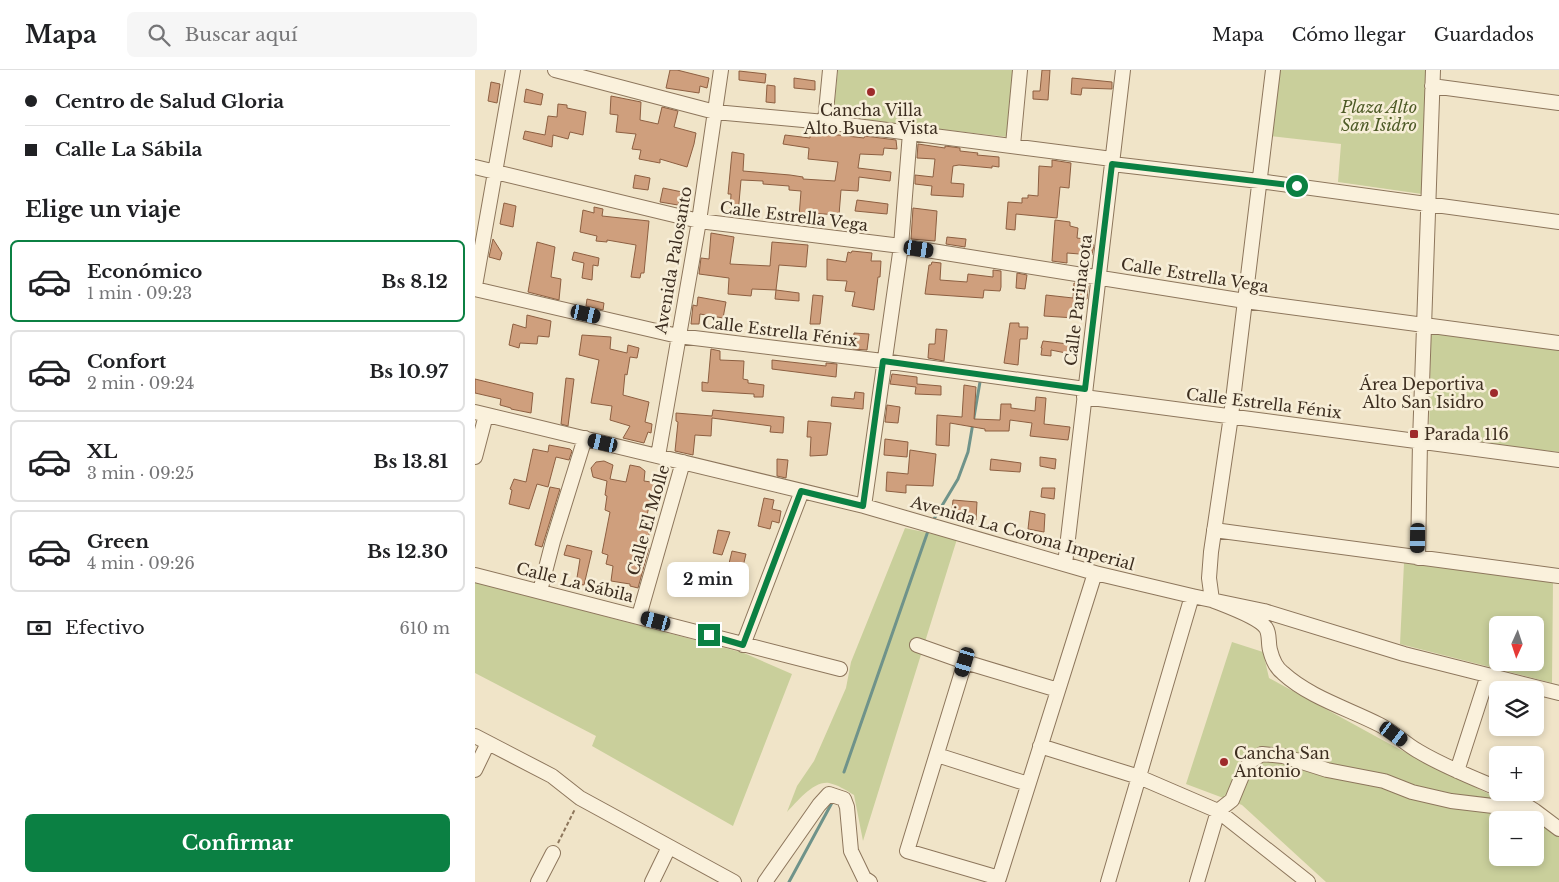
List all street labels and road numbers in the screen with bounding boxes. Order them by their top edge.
street label: Avenida Palosanto [650,185,696,336]
street label: Calle Estrella Vega [719,197,869,235]
street label: Calle Parinacota [1060,233,1096,367]
street label: Calle Estrella Vega [1120,253,1270,297]
street label: Calle Estrella Fénix [701,312,859,350]
street label: Calle Estrella Fénix [1185,384,1343,422]
street label: Calle El Molle [623,462,673,578]
street label: Avenida La Corona Imperial [908,491,1137,575]
street label: Calle La Sábila [514,558,636,606]

